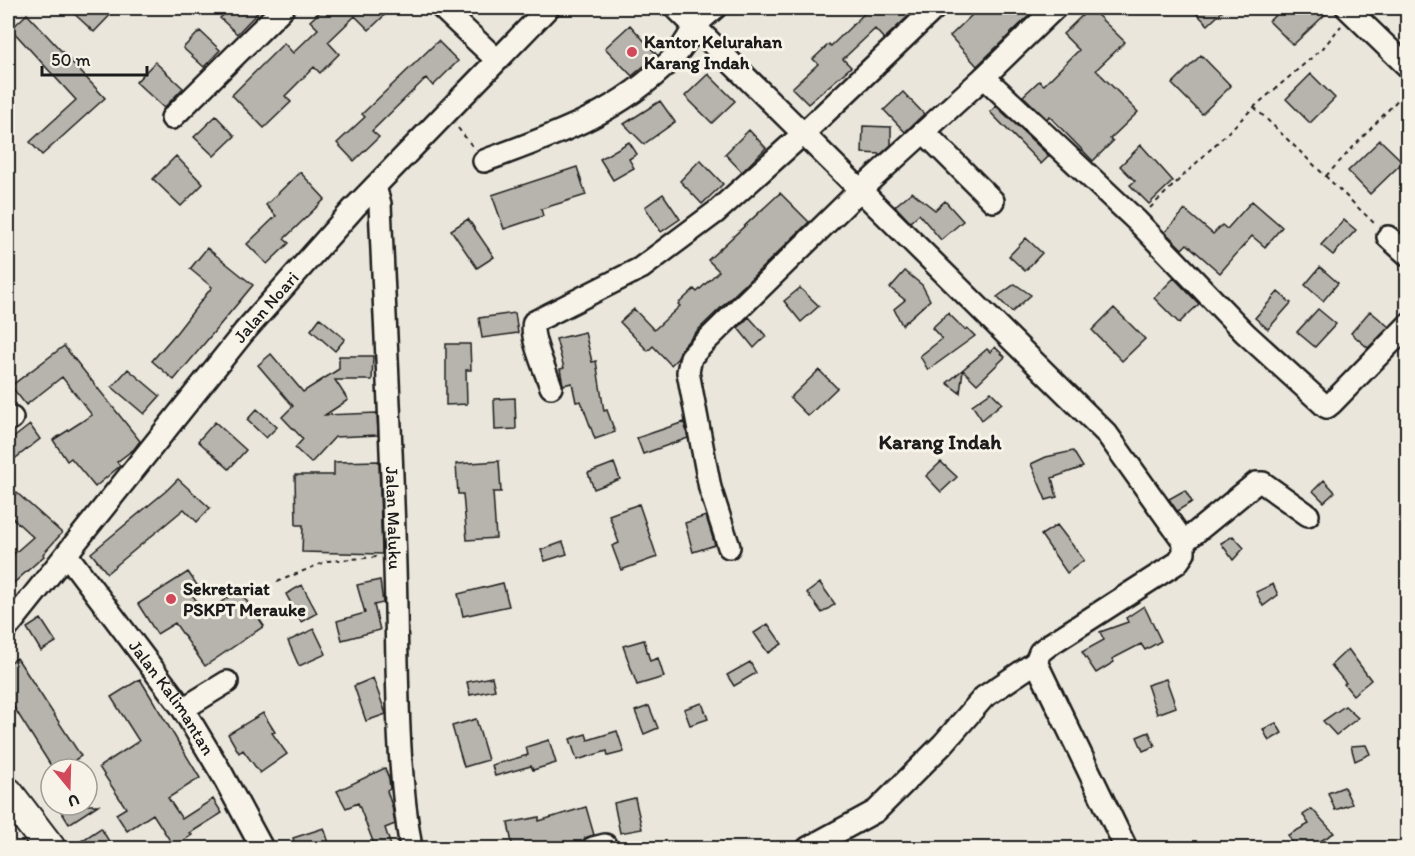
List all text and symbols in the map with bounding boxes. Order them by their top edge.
place label: Kantor Kelurahan Karang Indah [644,31,783,74]
scale bar [42,39,147,77]
marker: Kantor Kelurahan Karang Indah [625,45,639,59]
text: 50 m [51,49,91,71]
street label: Jalan Noari [229,267,303,347]
district label: Karang Indah [879,429,1002,455]
street label: Jalan Maluku [381,466,406,570]
place label: Sekretariat PSKPT Merauke [183,578,306,621]
marker: Sekretariat PSKPT Merauke [164,592,178,606]
street label: Jalan Kalimantan [124,636,219,759]
north arrow [39,757,99,817]
text: U [66,790,82,811]

